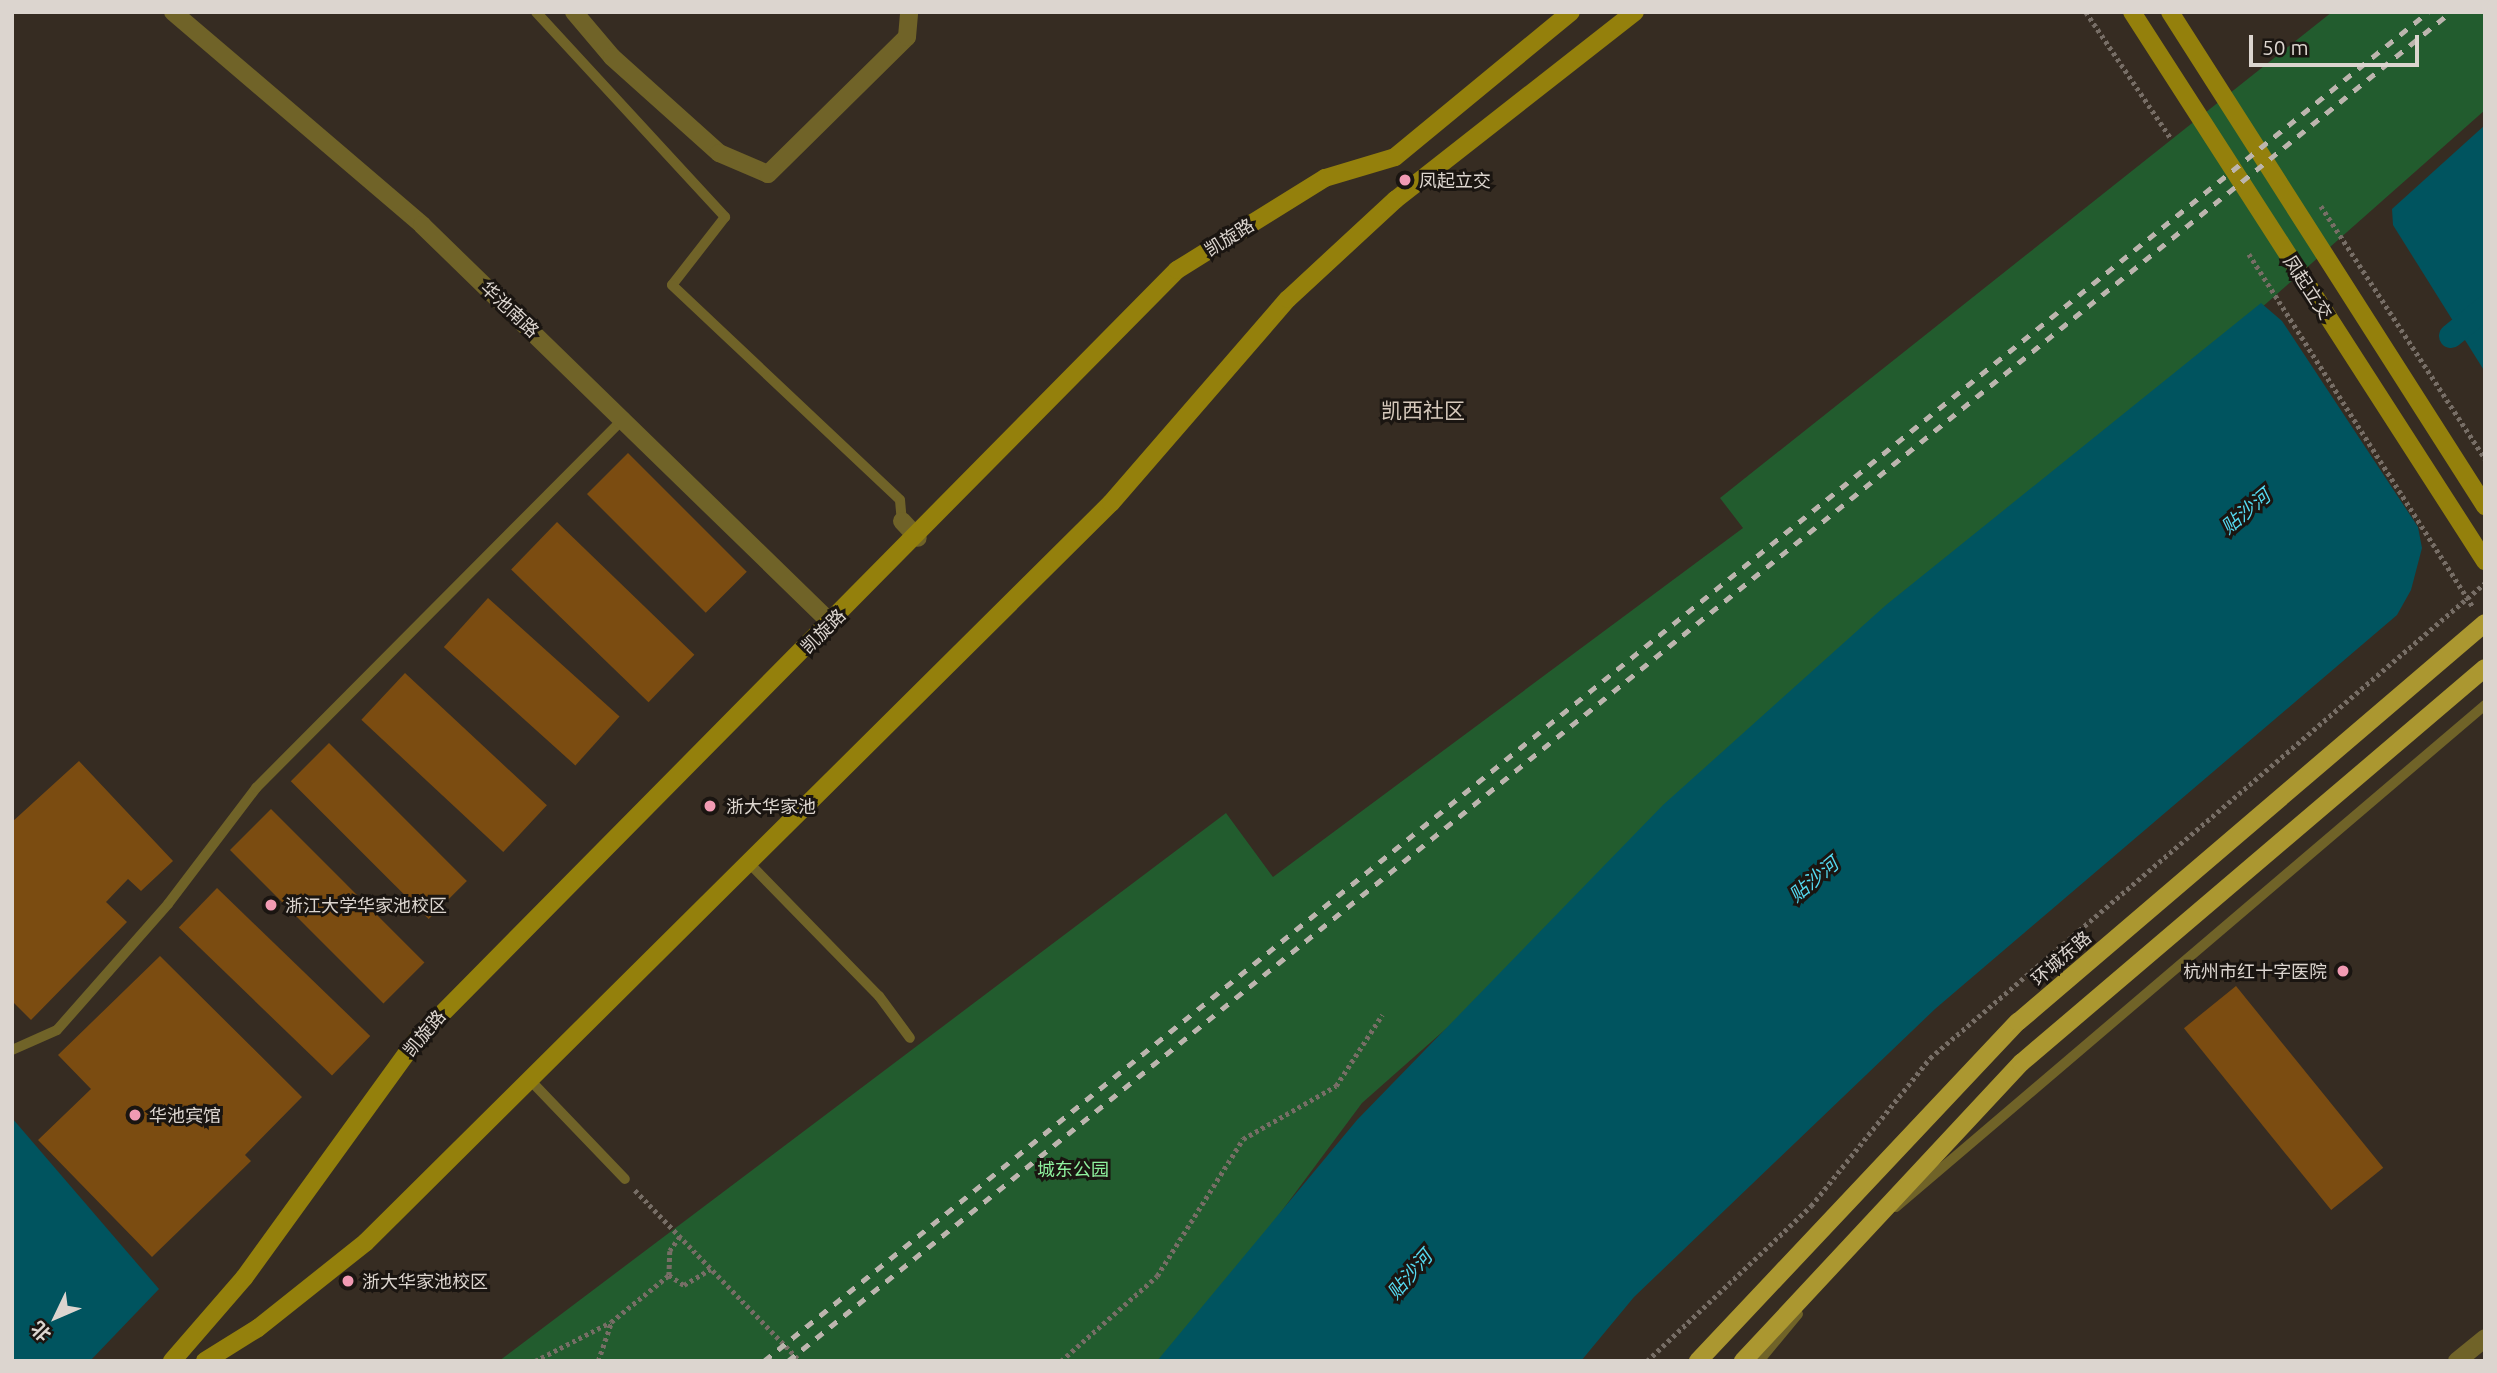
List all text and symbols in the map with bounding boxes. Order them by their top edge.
scale bar [2252,21,2422,65]
text: 50 m [2262,35,2309,59]
place label: 凤起立交 [1419,169,1491,191]
marker: 凤起立交 [1397,172,1413,188]
street label: 凯旋路 [1200,214,1258,260]
street label: 凤起立交 [2279,251,2337,323]
street label: 华池南路 [476,277,544,341]
district label: 凯西社区 [1381,397,1465,423]
water label: 贴沙河 [2217,485,2275,539]
street label: 凯旋路 [796,604,850,658]
place label: 浙大华家池 [726,795,816,817]
marker: 浙大华家池 [700,796,720,816]
water label: 贴沙河 [1785,853,1843,907]
place label: 浙江大学华家池校区 [285,894,447,916]
marker: 浙江大学华家池校区 [263,897,279,913]
street label: 环城东路 [2027,926,2095,990]
place label: 杭州市红十字医院 [2183,960,2327,982]
marker: 杭州市红十字医院 [2333,961,2353,981]
street label: 凯旋路 [398,1005,450,1061]
place label: 华池宾馆 [149,1104,221,1126]
marker: 华池宾馆 [127,1107,143,1123]
park label: 城东公园 [1037,1158,1109,1180]
water label: 贴沙河 [1383,1246,1437,1304]
place label: 浙大华家池校区 [362,1270,488,1292]
marker: 浙大华家池校区 [340,1273,356,1289]
north arrow [21,1282,91,1352]
text: 北 [26,1317,55,1346]

